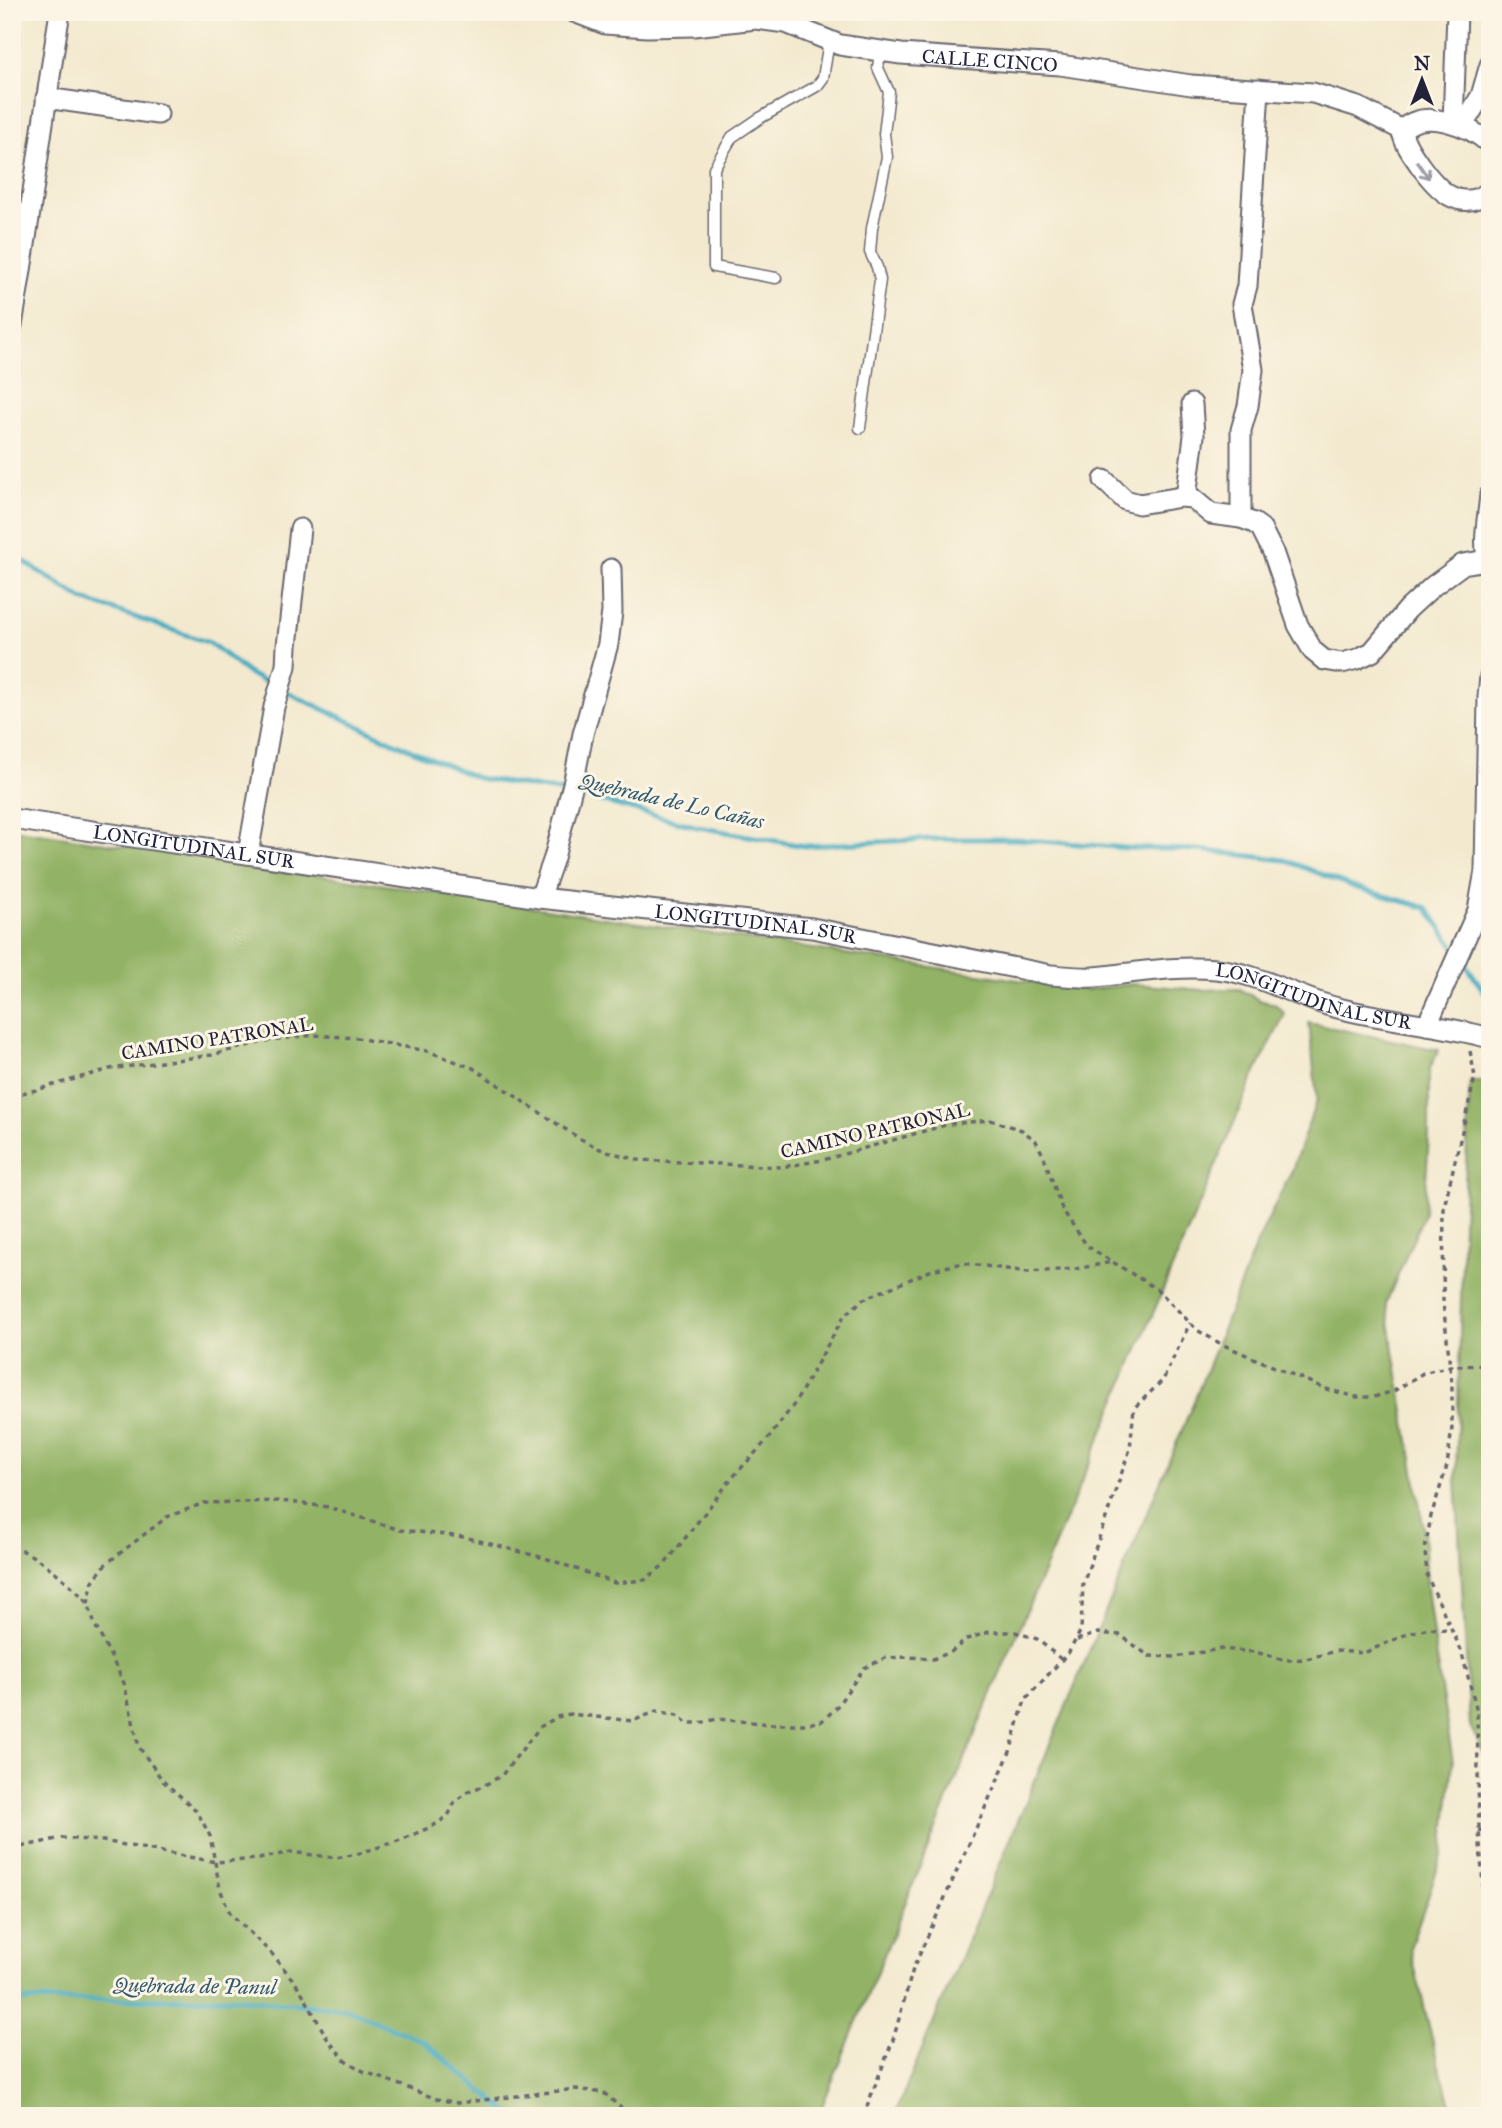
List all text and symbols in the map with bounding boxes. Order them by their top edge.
street label: CALLE CINCO [921,44,1058,77]
north arrow [1386,46,1456,116]
text: N [1414,52,1430,75]
one-way arrow [1416,160,1430,179]
water label: Quebrada de Lo Cañas [576,767,768,835]
street label: LONGITUDINAL SUR [92,820,297,873]
street label: LONGITUDINAL SUR [653,900,859,949]
street label: LONGITUDINAL SUR [1214,958,1414,1034]
street label: CAMINO PATRONAL [120,1012,315,1065]
street label: CAMINO PATRONAL [778,1097,972,1163]
water label: Quebrada de Panul [112,1972,279,2000]

